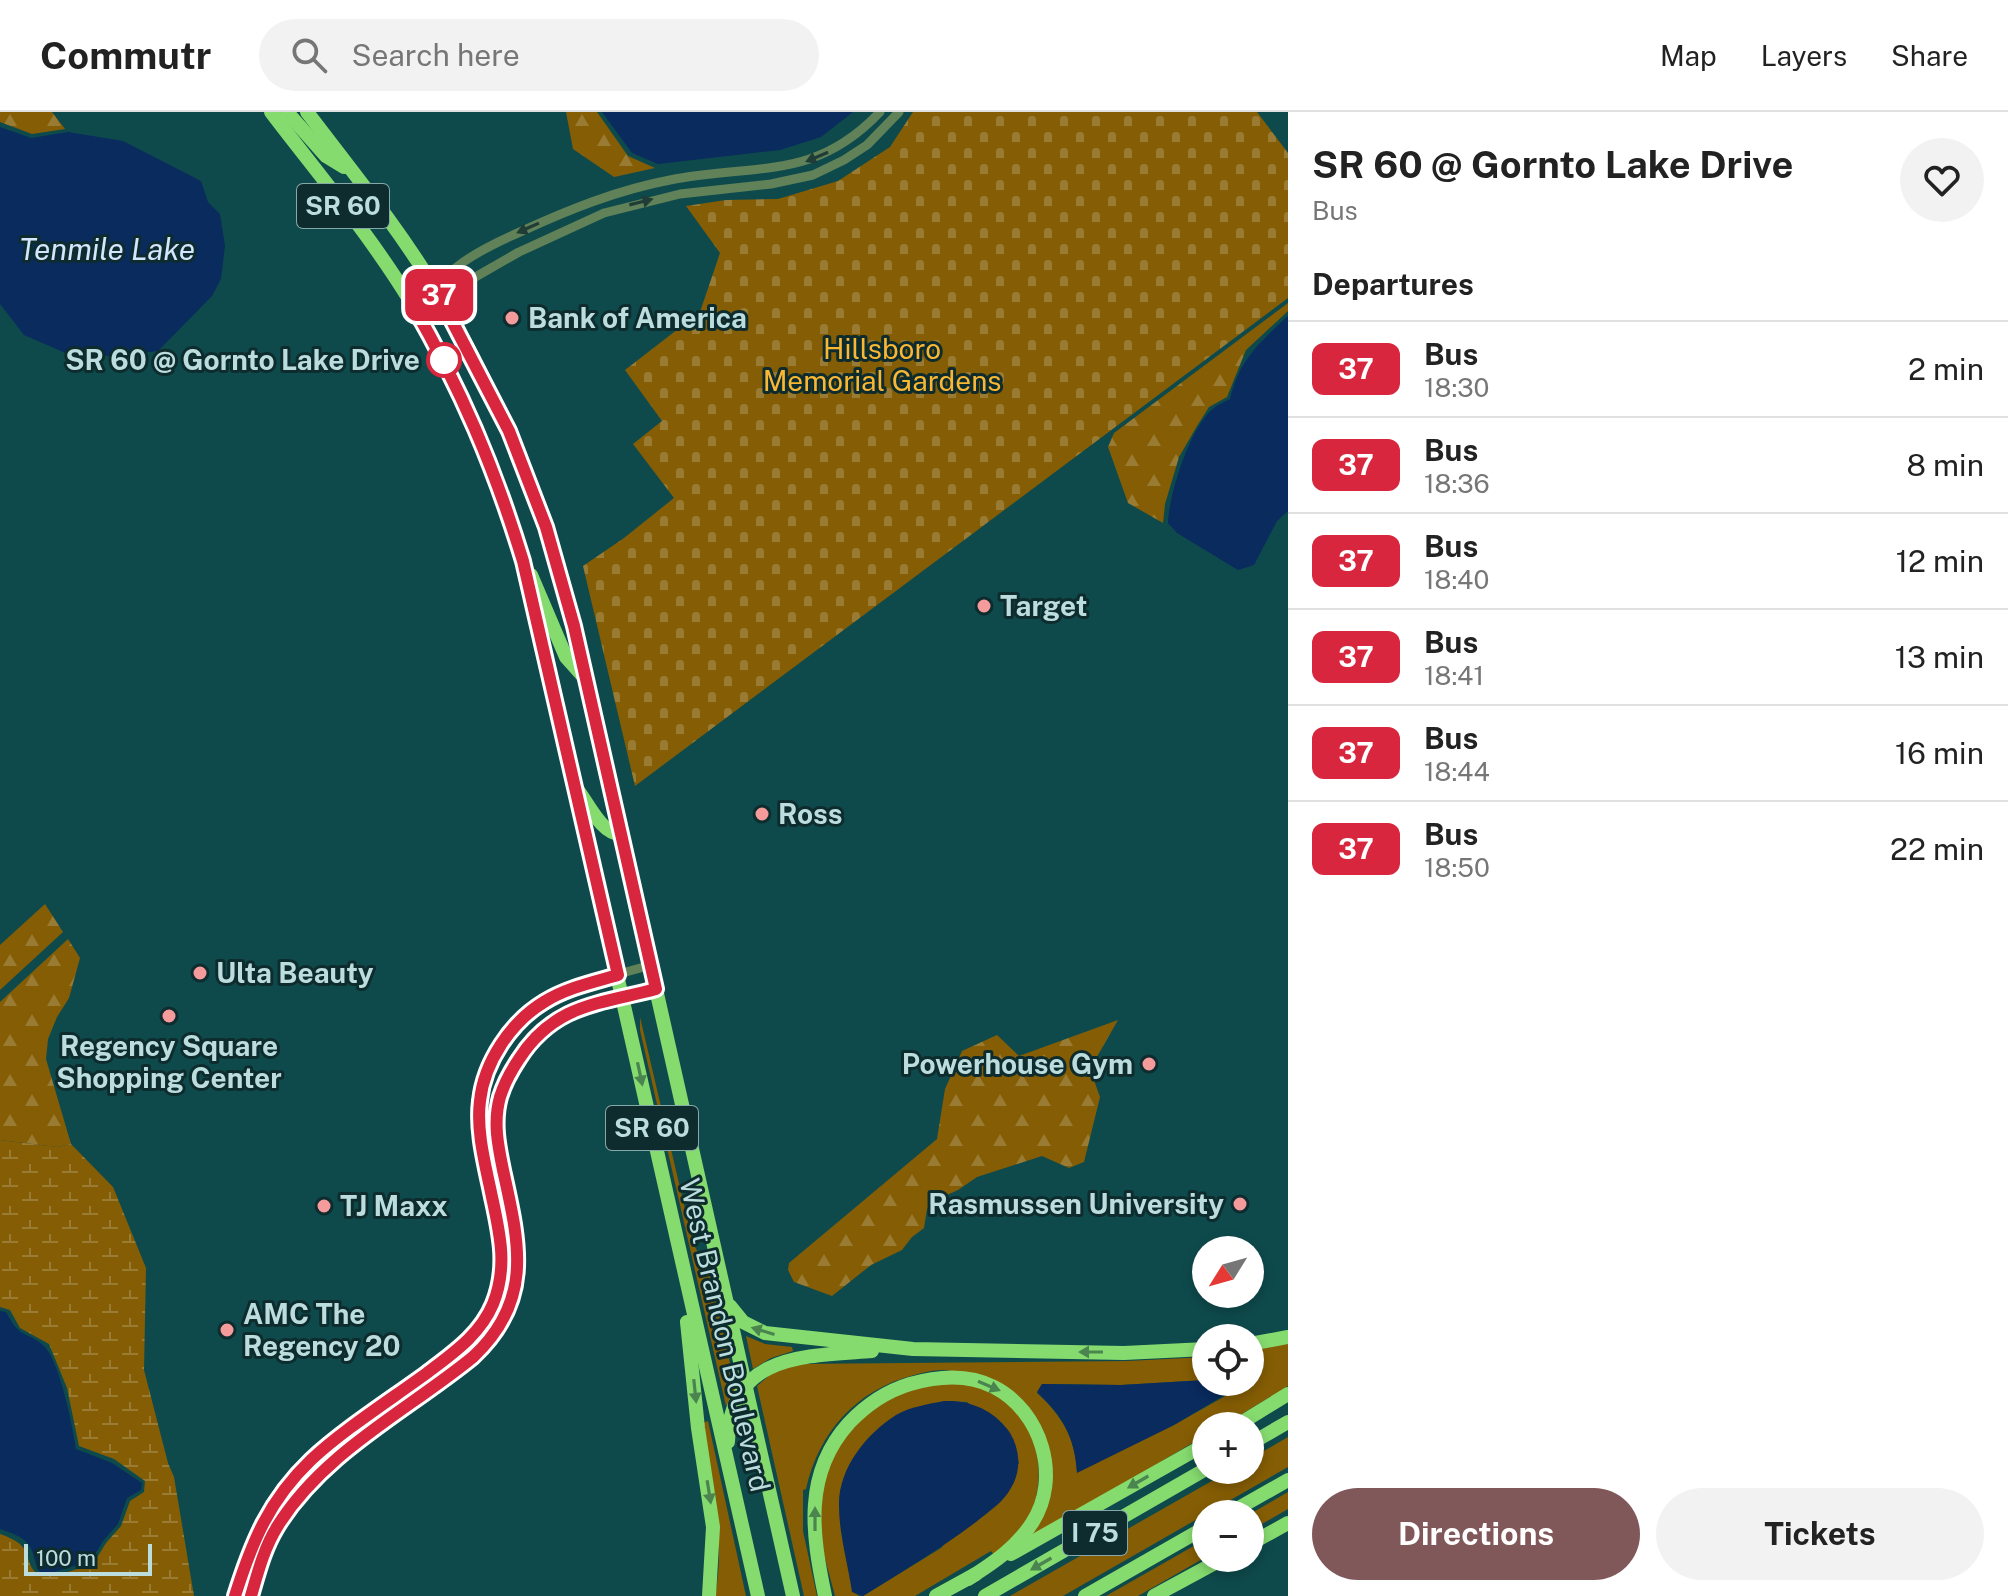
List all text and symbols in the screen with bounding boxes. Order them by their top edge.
search box [259,19,819,91]
text: Commutr [40,33,211,78]
icon: search [287,33,331,77]
text: Search here [351,37,520,73]
text: Map [1660,39,1717,72]
text: Layers [1761,39,1847,72]
text: Share [1891,39,1968,72]
button: heart [1900,138,1984,222]
text: SR 60 @ Gornto Lake Drive [1312,142,1793,187]
one-way arrow [805,150,829,163]
road number: SR 60 [297,184,389,228]
text: Bus [1312,195,1358,226]
one-way arrow [629,196,654,208]
one-way arrow [516,221,539,235]
water label: Tenmile Lake [19,231,195,267]
text: Departures [1312,266,1474,302]
line badge: 37 [403,269,475,321]
text: 37 [421,278,457,311]
place label: Bank of America [528,301,747,334]
marker: Bank of America [503,309,521,327]
park label: Hillsboro Memorial Gardens [763,332,1001,397]
text: Bus [1424,336,1478,372]
place label: SR 60 @ Gornto Lake Drive [65,343,420,376]
marker: SR 60 @ Gornto Lake Drive [427,343,461,377]
text: 2 min [1908,351,1984,387]
text: 37 [1338,352,1374,385]
text: 18:30 [1424,372,1489,403]
text: Bus [1424,432,1478,468]
text: 8 min [1906,447,1984,483]
text: 37 [1338,448,1374,481]
text: 18:36 [1424,468,1490,499]
text: Bus [1424,528,1478,564]
text: 12 min [1896,543,1984,579]
text: 37 [1338,544,1374,577]
text: 18:40 [1424,564,1489,595]
place label: Target [1000,589,1087,622]
marker: Target [975,597,993,615]
text: Bus [1424,624,1478,660]
text: 13 min [1895,639,1984,675]
text: 37 [1338,640,1374,673]
text: 18:41 [1424,660,1484,691]
text: Bus [1424,720,1478,756]
text: 16 min [1895,735,1984,771]
text: 37 [1338,736,1374,769]
text: 18:44 [1424,756,1490,787]
place label: Ross [778,797,842,830]
marker: Ross [753,805,771,823]
text: Bus [1424,816,1478,852]
text: 22 min [1890,831,1984,867]
text: 37 [1338,832,1374,865]
text: 18:50 [1424,852,1490,883]
place label: Ulta Beauty [216,956,374,989]
marker: Ulta Beauty [191,964,209,982]
marker: Regency Square Shopping Center [160,1007,178,1025]
place label: Regency Square Shopping Center [56,1029,282,1094]
place label: Powerhouse Gym [902,1047,1133,1080]
marker: Powerhouse Gym [1140,1055,1158,1073]
one-way arrow [634,1061,647,1086]
road number: SR 60 [606,1106,698,1150]
street label: West Brandon Boulevard [673,1175,778,1495]
place label: Rasmussen University [928,1187,1224,1220]
place label: TJ Maxx [340,1189,448,1222]
marker: Rasmussen University [1231,1195,1249,1213]
marker: TJ Maxx [315,1197,333,1215]
north arrow [1192,1236,1264,1308]
map controls [1192,1236,1264,1572]
place label: AMC The Regency 20 [243,1297,401,1362]
marker: AMC The Regency 20 [218,1321,236,1339]
one-way arrow [751,1324,775,1337]
button: locate [1192,1324,1264,1396]
one-way arrow [1078,1346,1103,1359]
one-way arrow [688,1379,701,1404]
one-way arrow [977,1380,1001,1393]
button: + [1192,1412,1264,1484]
one-way arrow [1127,1475,1149,1489]
one-way arrow [703,1479,716,1504]
button: Directions [1312,1488,1640,1580]
button: Tickets [1656,1488,1984,1580]
button: − [1192,1500,1264,1572]
one-way arrow [809,1506,821,1531]
road number: I 75 [1063,1511,1127,1555]
scale bar [24,1540,152,1576]
text: 100 m [36,1545,96,1571]
one-way arrow [1030,1557,1052,1571]

